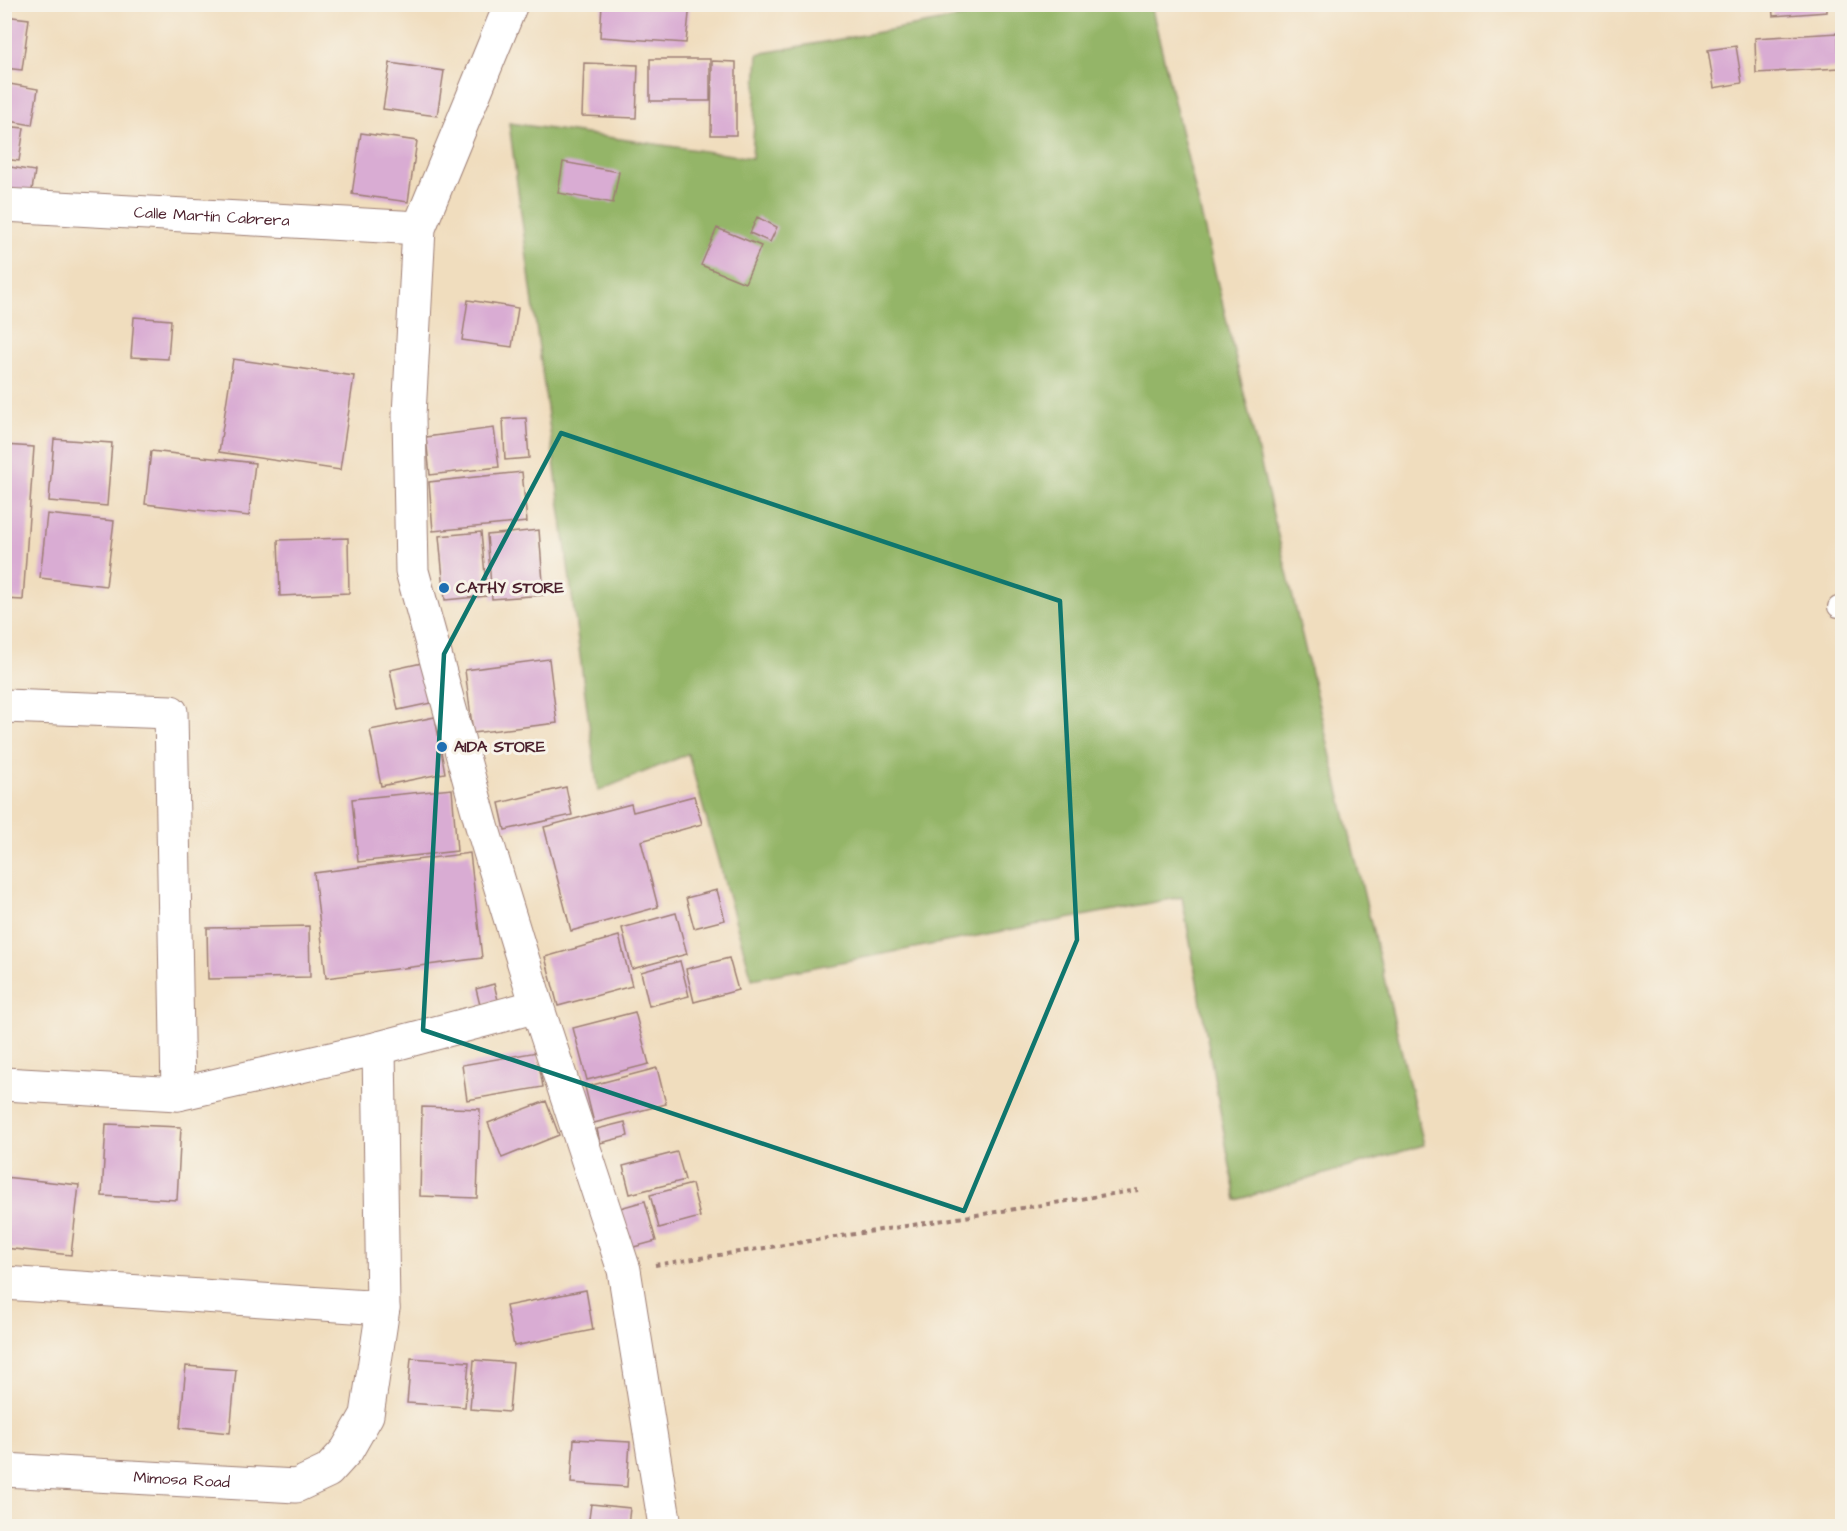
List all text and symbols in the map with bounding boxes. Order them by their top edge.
street label: Calle Martín Cabrera [133,201,290,232]
place label: CATHY STORE [456,577,565,599]
marker: CATHY STORE [437,581,451,595]
place label: AIDA STORE [454,736,546,758]
marker: AIDA STORE [435,740,449,754]
street label: Mimosa Road [133,1466,230,1493]

